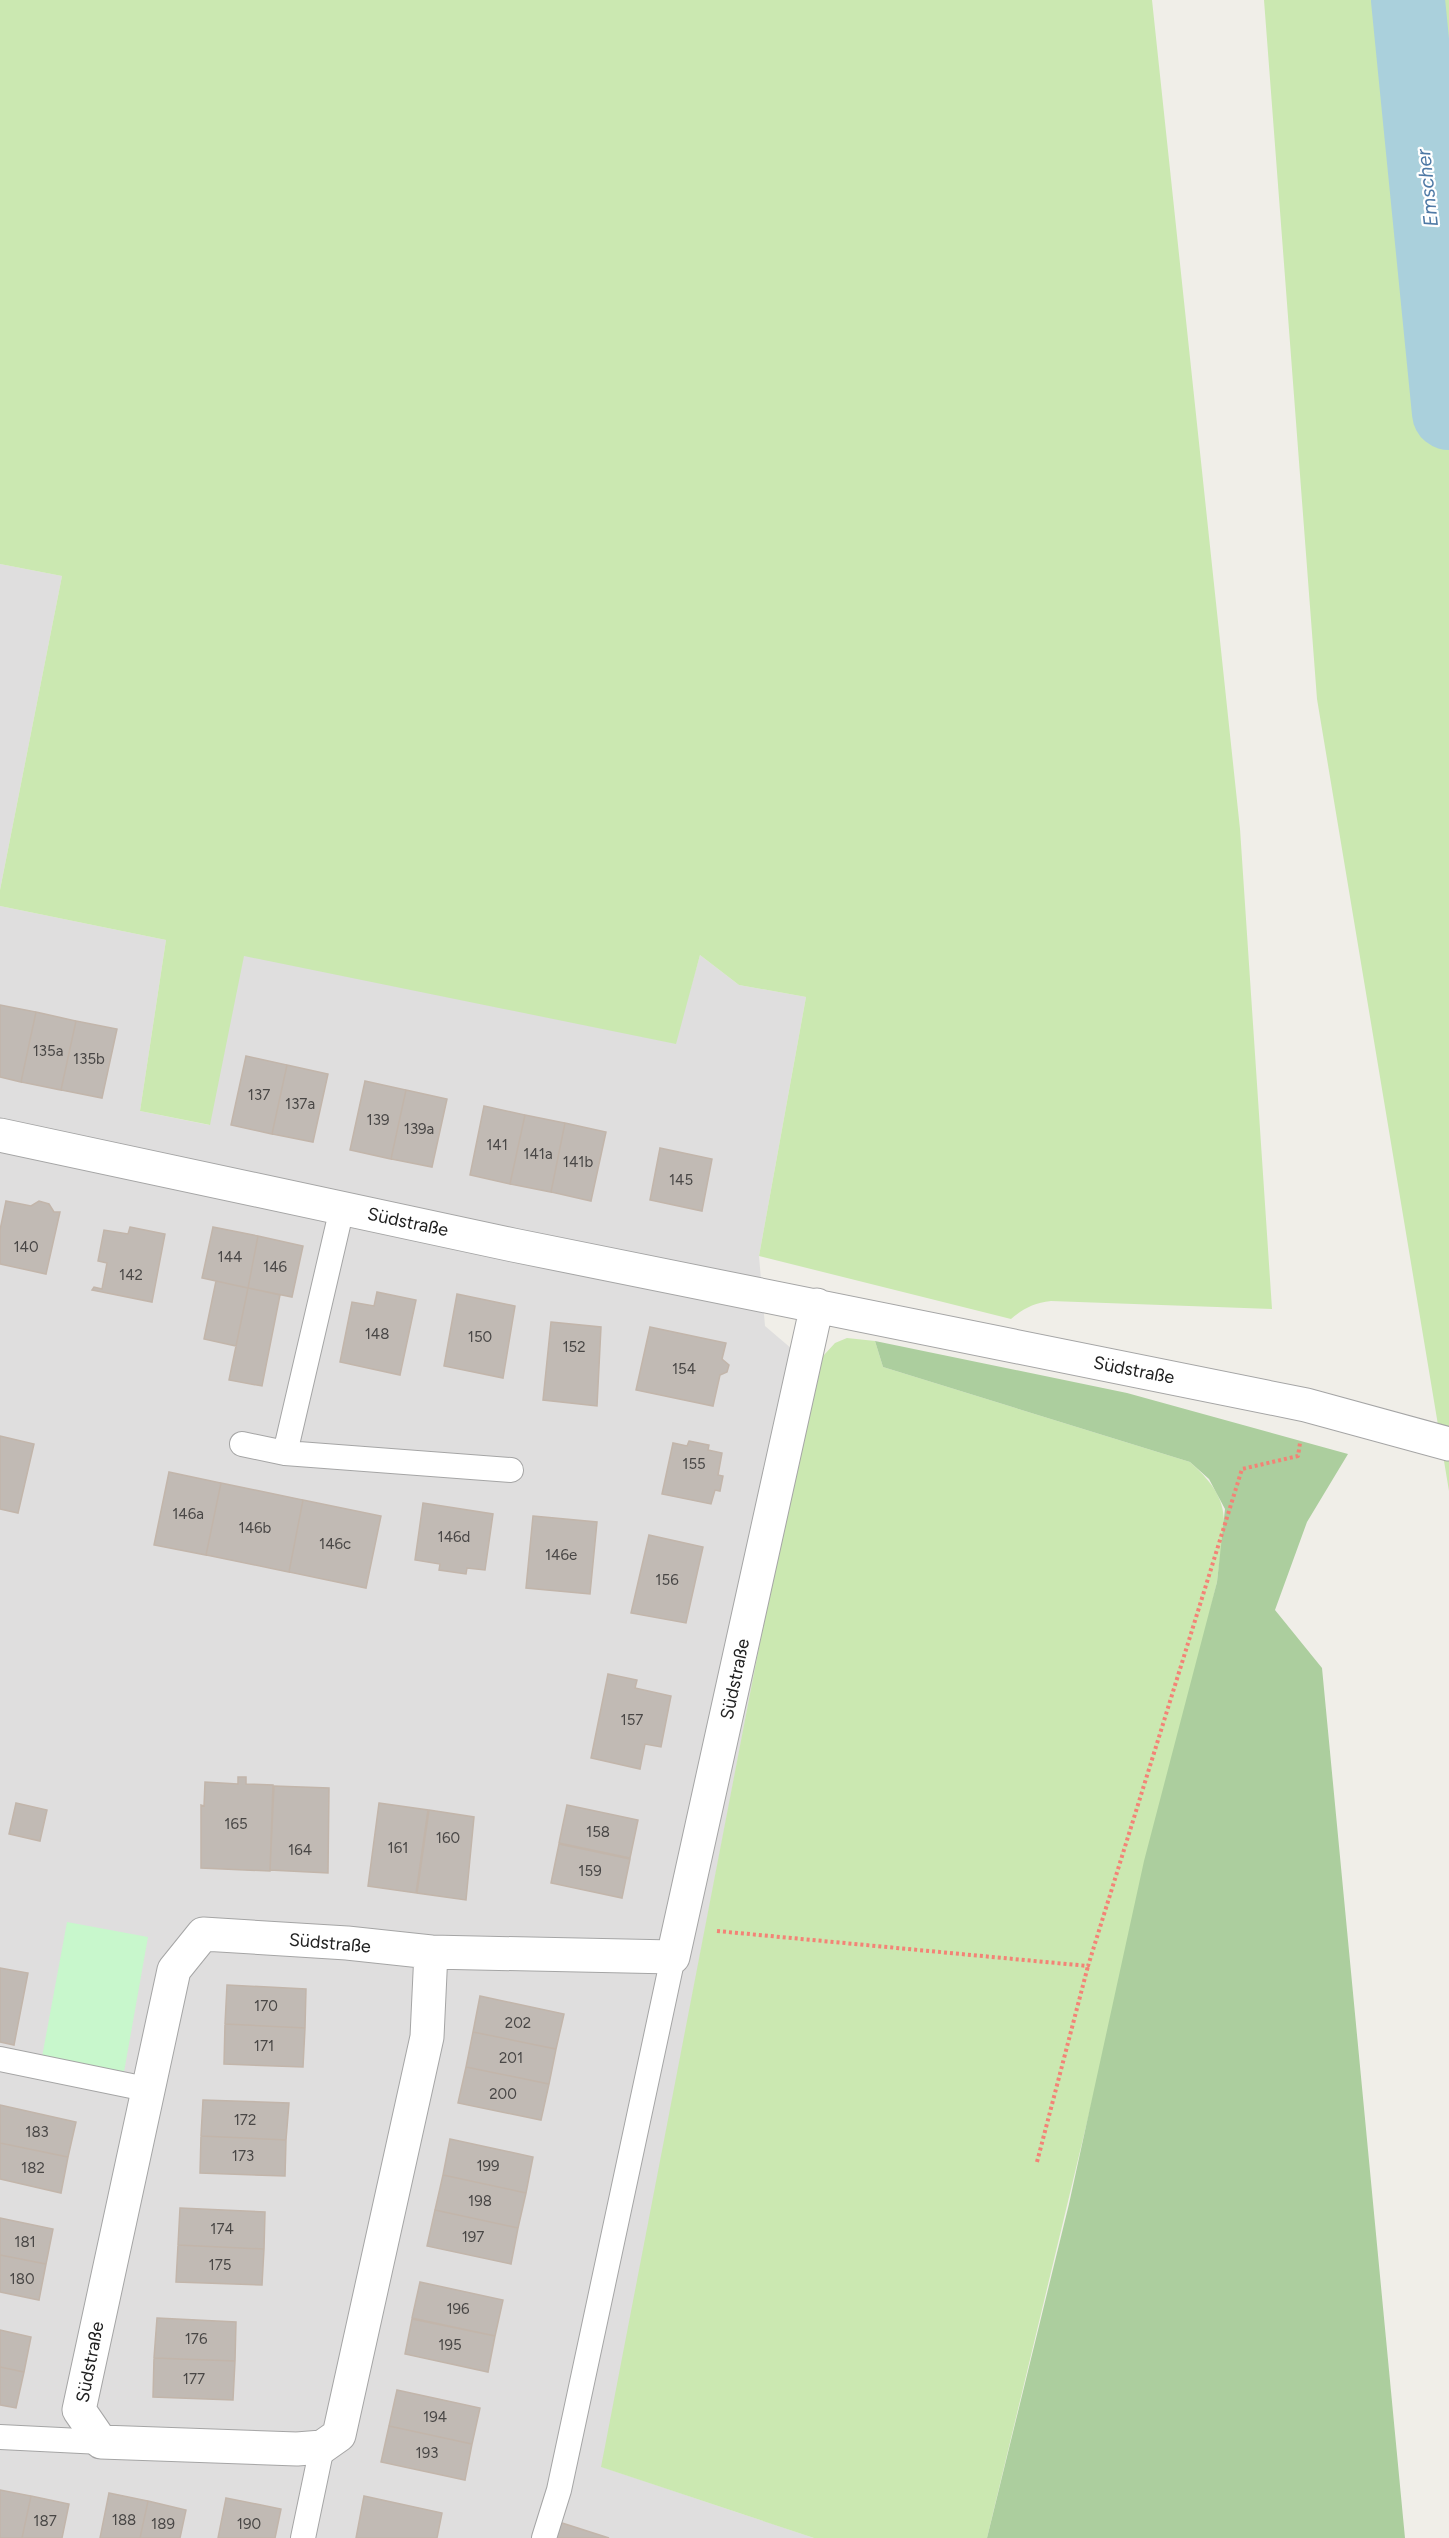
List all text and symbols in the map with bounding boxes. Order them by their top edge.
water label: Emscher [1411,147,1443,228]
house number: 135a [33,1042,63,1060]
house number: 135b [73,1050,105,1068]
house number: 137 [248,1086,270,1104]
house number: 137a [285,1095,315,1113]
house number: 139 [367,1111,389,1129]
house number: 139a [404,1120,434,1138]
house number: 141 [486,1136,508,1154]
house number: 141a [523,1145,553,1163]
house number: 141b [563,1153,593,1171]
house number: 145 [669,1171,693,1189]
street label: Südstraße [366,1203,451,1241]
house number: 140 [13,1238,39,1256]
house number: 144 [218,1248,242,1266]
house number: 146 [263,1258,288,1276]
house number: 142 [119,1266,143,1284]
house number: 148 [365,1325,389,1343]
house number: 150 [468,1328,492,1346]
house number: 152 [562,1338,586,1356]
street label: Südstraße [1092,1351,1177,1389]
house number: 154 [672,1360,696,1378]
house number: 155 [682,1455,706,1473]
house number: 146a [172,1505,204,1523]
house number: 146b [239,1519,272,1537]
house number: 146d [438,1528,470,1546]
house number: 146c [319,1535,351,1553]
house number: 146e [545,1546,577,1564]
house number: 156 [655,1571,679,1589]
street label: Südstraße [716,1636,754,1721]
house number: 157 [621,1711,643,1729]
house number: 165 [224,1815,248,1833]
house number: 158 [586,1823,610,1841]
house number: 160 [436,1829,460,1847]
house number: 161 [388,1839,408,1857]
house number: 164 [288,1841,312,1859]
house number: 159 [578,1862,602,1880]
street label: Südstraße [288,1928,372,1958]
house number: 170 [254,1997,278,2015]
house number: 202 [505,2014,531,2032]
house number: 171 [254,2037,274,2055]
house number: 201 [499,2049,523,2067]
house number: 200 [489,2085,517,2103]
house number: 172 [234,2111,256,2129]
house number: 183 [25,2123,49,2141]
house number: 173 [232,2147,254,2165]
house number: 199 [476,2157,500,2175]
house number: 182 [21,2159,45,2177]
house number: 198 [468,2192,492,2210]
house number: 174 [210,2220,234,2238]
house number: 197 [462,2228,484,2246]
house number: 181 [14,2233,36,2251]
house number: 175 [209,2256,231,2274]
house number: 180 [9,2270,35,2288]
house number: 196 [446,2300,470,2318]
street label: Südstraße [71,2319,109,2404]
house number: 176 [185,2330,208,2348]
house number: 195 [438,2336,462,2354]
house number: 177 [183,2370,205,2388]
house number: 194 [423,2408,447,2426]
house number: 193 [416,2444,438,2462]
house number: 188 [112,2511,136,2529]
house number: 187 [33,2512,57,2530]
house number: 189 [151,2515,175,2533]
house number: 190 [237,2515,261,2533]

